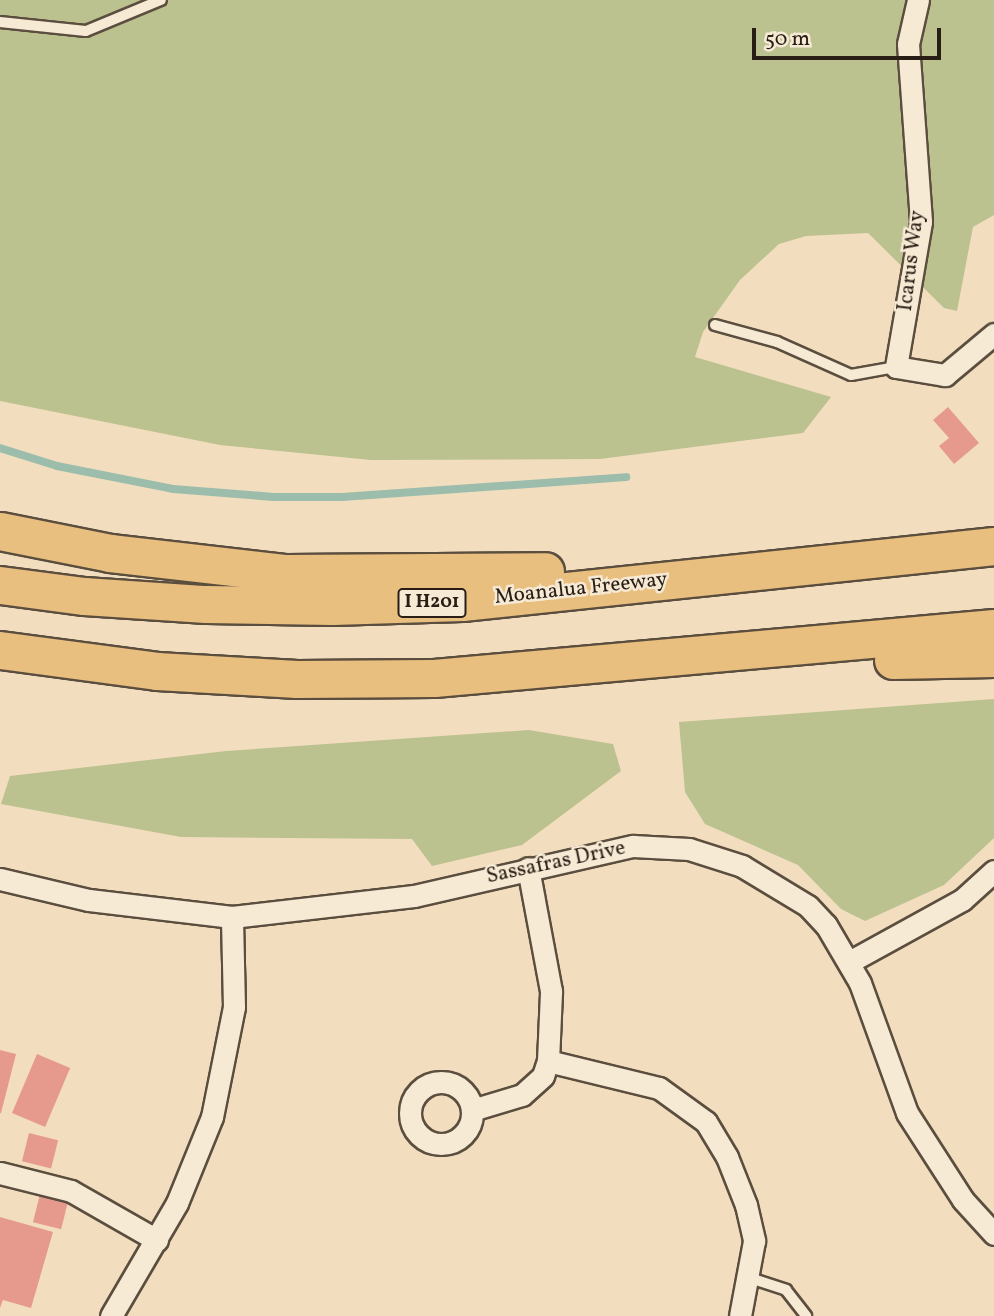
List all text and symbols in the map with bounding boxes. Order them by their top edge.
scale bar [756,14,945,58]
text: 50 m [765,25,810,54]
street label: Icarus Way [893,209,931,313]
street label: Moanalua Freeway [493,567,669,611]
road number: I H201 [397,588,467,618]
street label: Sassafras Drive [484,836,628,890]

